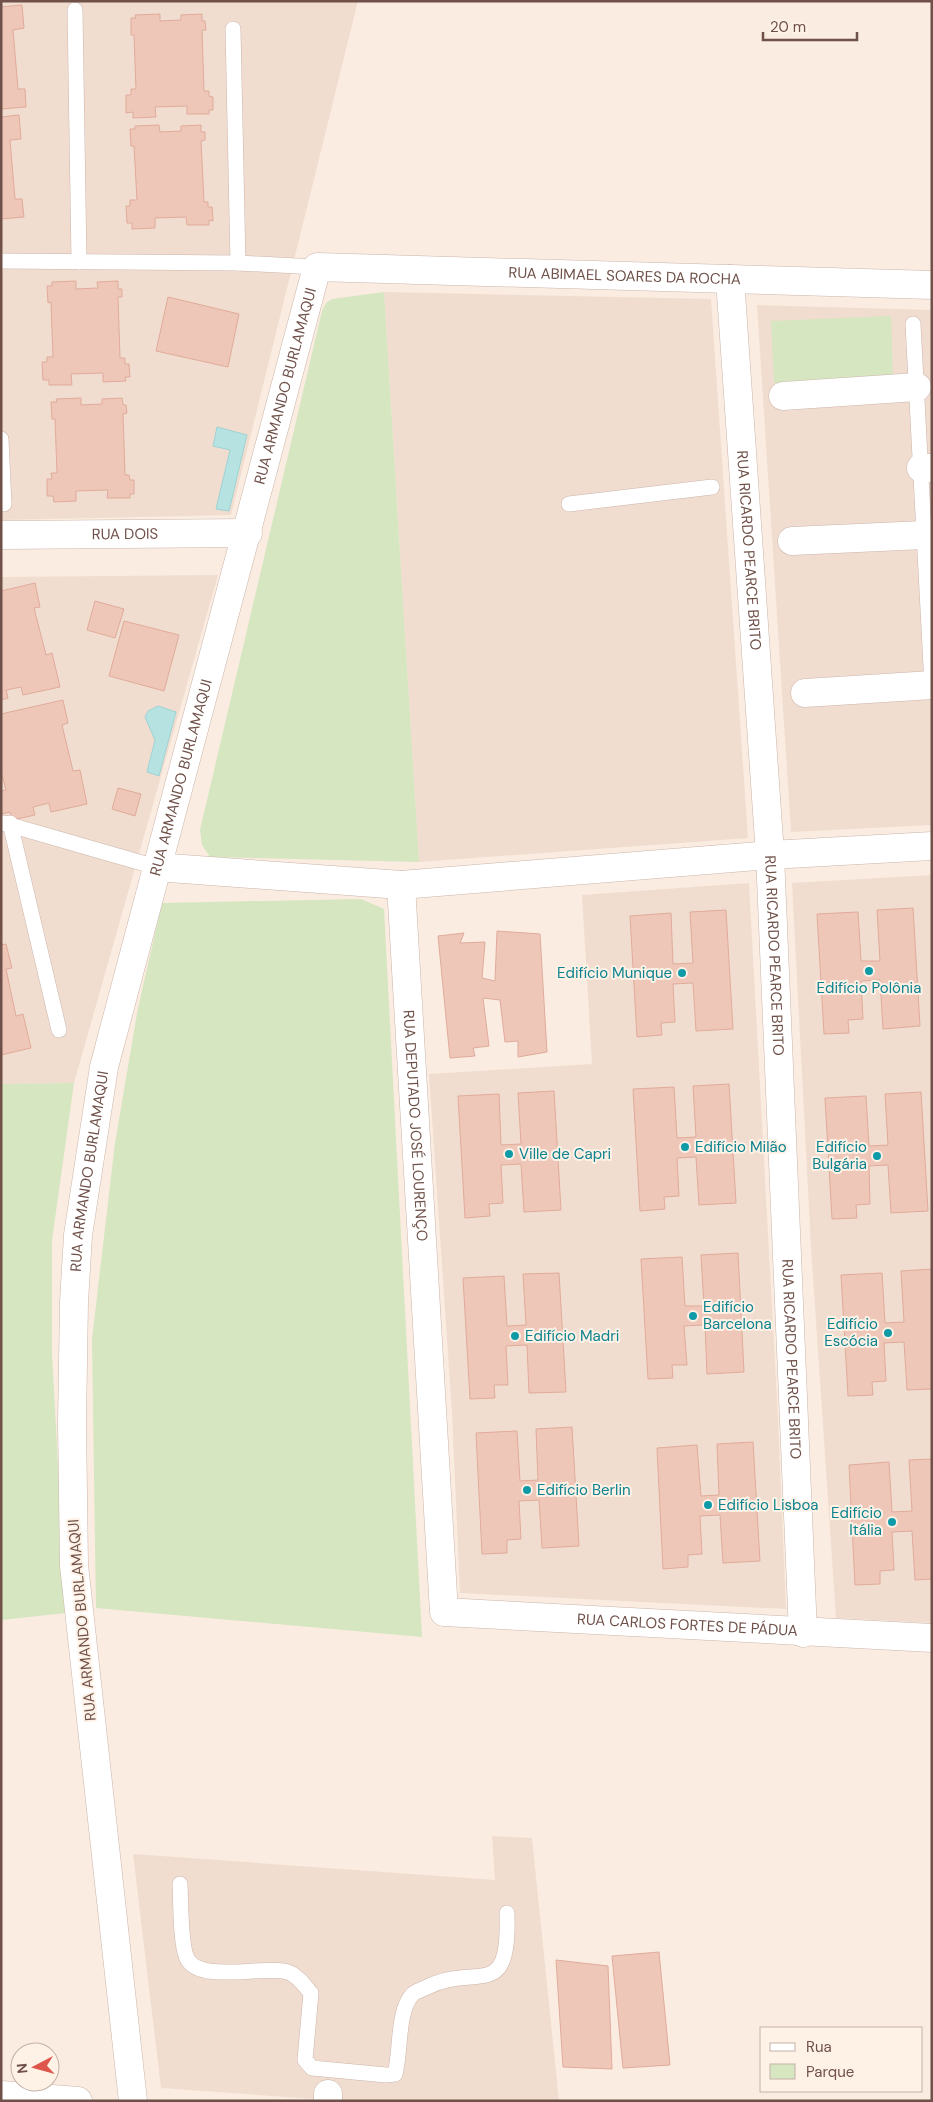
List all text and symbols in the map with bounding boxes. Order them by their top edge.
scale bar [763,10,857,42]
text: 20 m [770,17,806,37]
street label: RUA ABIMAEL SOARES DA ROCHA [508,263,741,289]
street label: RUA ARMANDO BURLAMAQUI [250,286,321,487]
street label: RUA RICARDO PEARCE BRITO [732,450,766,651]
street label: RUA DOIS [92,524,159,544]
street label: RUA ARMANDO BURLAMAQUI [145,677,217,878]
street label: RUA RICARDO PEARCE BRITO [760,855,789,1056]
place label: Edifício Munique [557,963,672,983]
marker: Edifício Polônia [863,965,875,977]
marker: Edifício Munique [676,967,688,979]
place label: Edifício Polônia [817,978,921,998]
street label: RUA DEPUTADO JOSÉ LOURENÇO [398,1009,432,1242]
street label: RUA ARMANDO BURLAMAQUI [66,1069,113,1272]
place label: Edifício Milão [695,1137,787,1157]
place label: Edifício Bulgária [812,1137,867,1174]
marker: Edifício Milão [679,1141,691,1153]
place label: Ville de Capri [519,1144,611,1164]
marker: Ville de Capri [503,1148,515,1160]
marker: Edifício Bulgária [871,1150,883,1162]
street label: RUA RICARDO PEARCE BRITO [777,1259,806,1460]
place label: Edifício Barcelona [703,1297,772,1334]
marker: Edifício Barcelona [687,1310,699,1322]
place label: Edifício Escócia [824,1314,878,1351]
place label: Edifício Madri [525,1326,619,1346]
marker: Edifício Escócia [882,1327,894,1339]
marker: Edifício Madri [509,1330,521,1342]
place label: Edifício Berlin [537,1480,631,1500]
marker: Edifício Berlin [521,1484,533,1496]
place label: Edifício Lisboa [718,1495,818,1515]
marker: Edifício Lisboa [702,1499,714,1511]
place label: Edifício Itália [831,1503,882,1540]
marker: Edifício Itália [886,1516,898,1528]
street label: RUA ARMANDO BURLAMAQUI [63,1518,101,1722]
street label: RUA CARLOS FORTES DE PÁDUA [577,1609,798,1641]
legend [760,2027,923,2092]
text: Rua [806,2037,832,2057]
north arrow [10,2042,60,2092]
text: N [13,2062,32,2074]
text: Parque [806,2062,854,2082]

